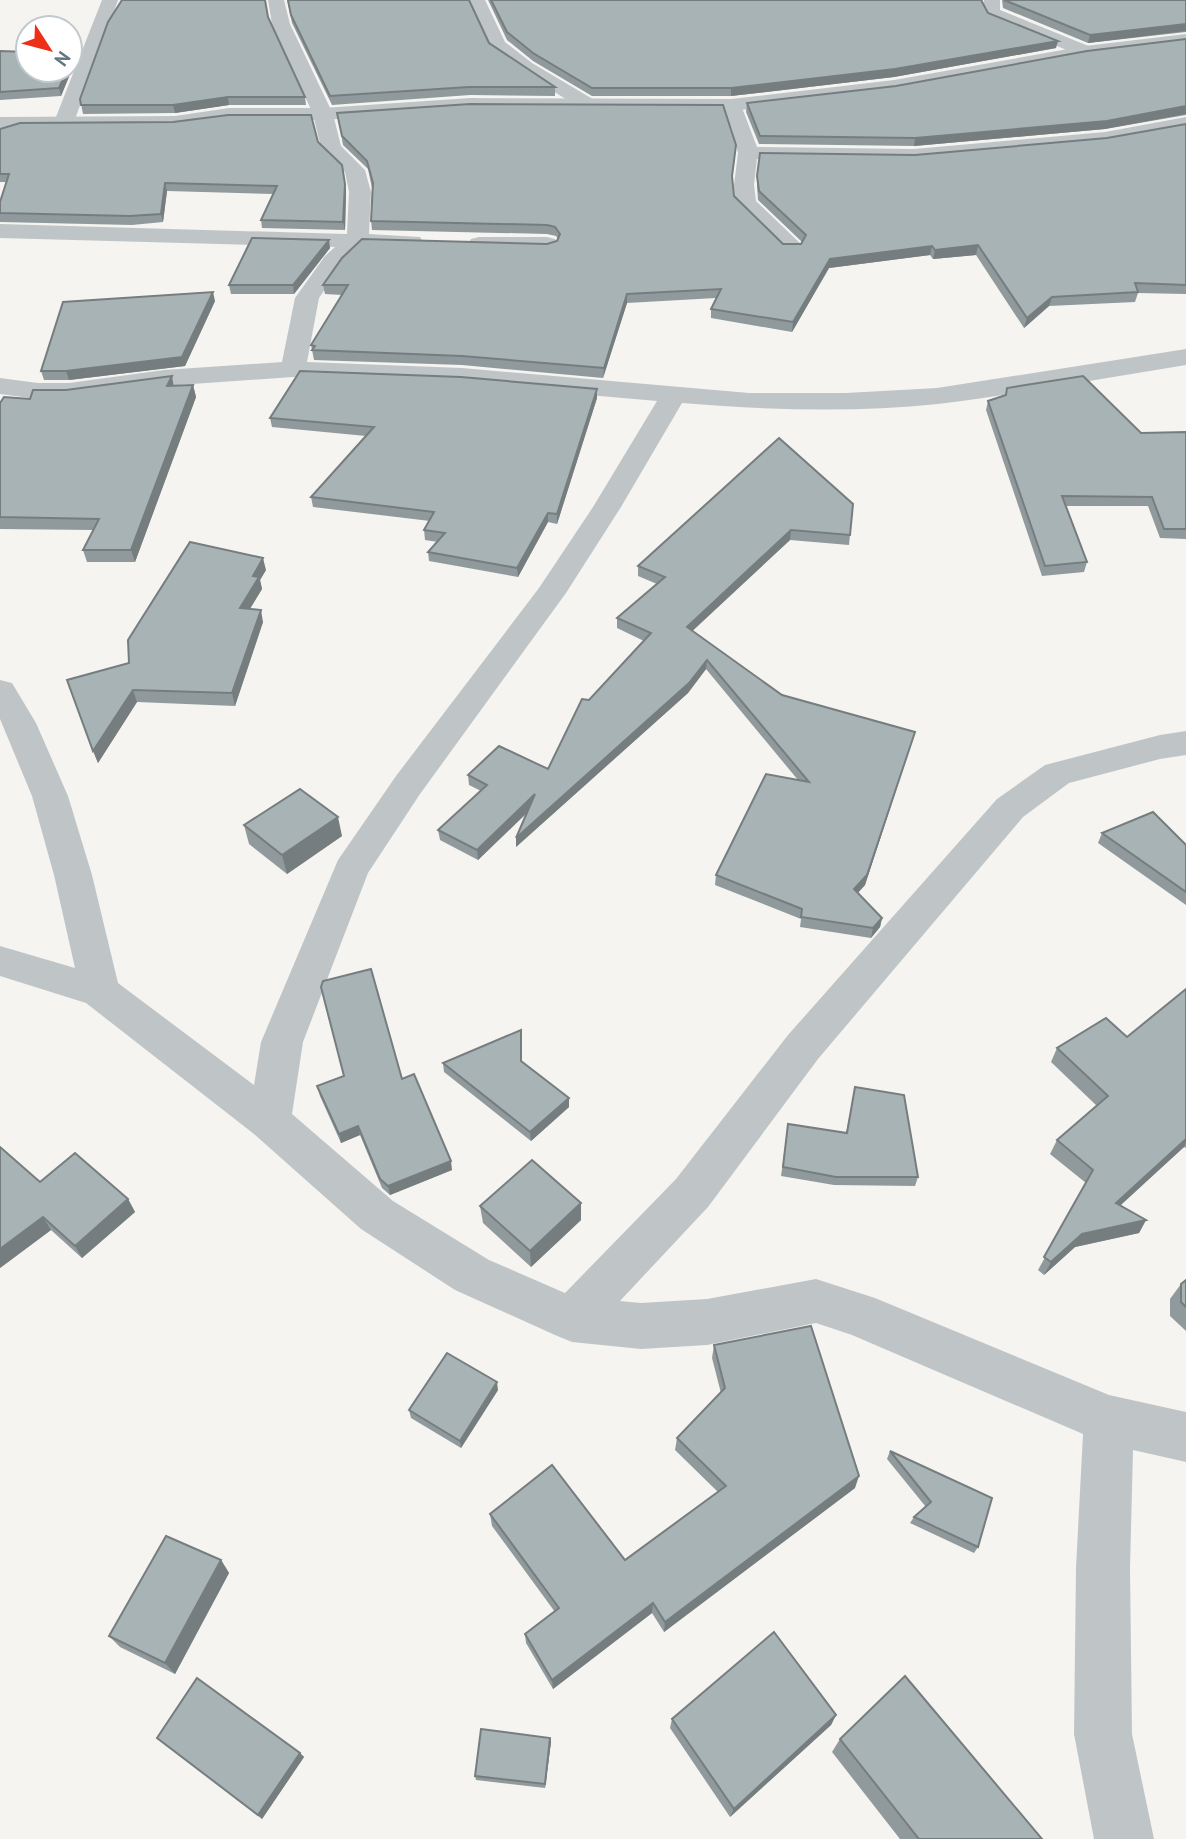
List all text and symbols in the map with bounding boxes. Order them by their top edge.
north arrow [14,14,84,84]
text: N [49,47,76,71]

